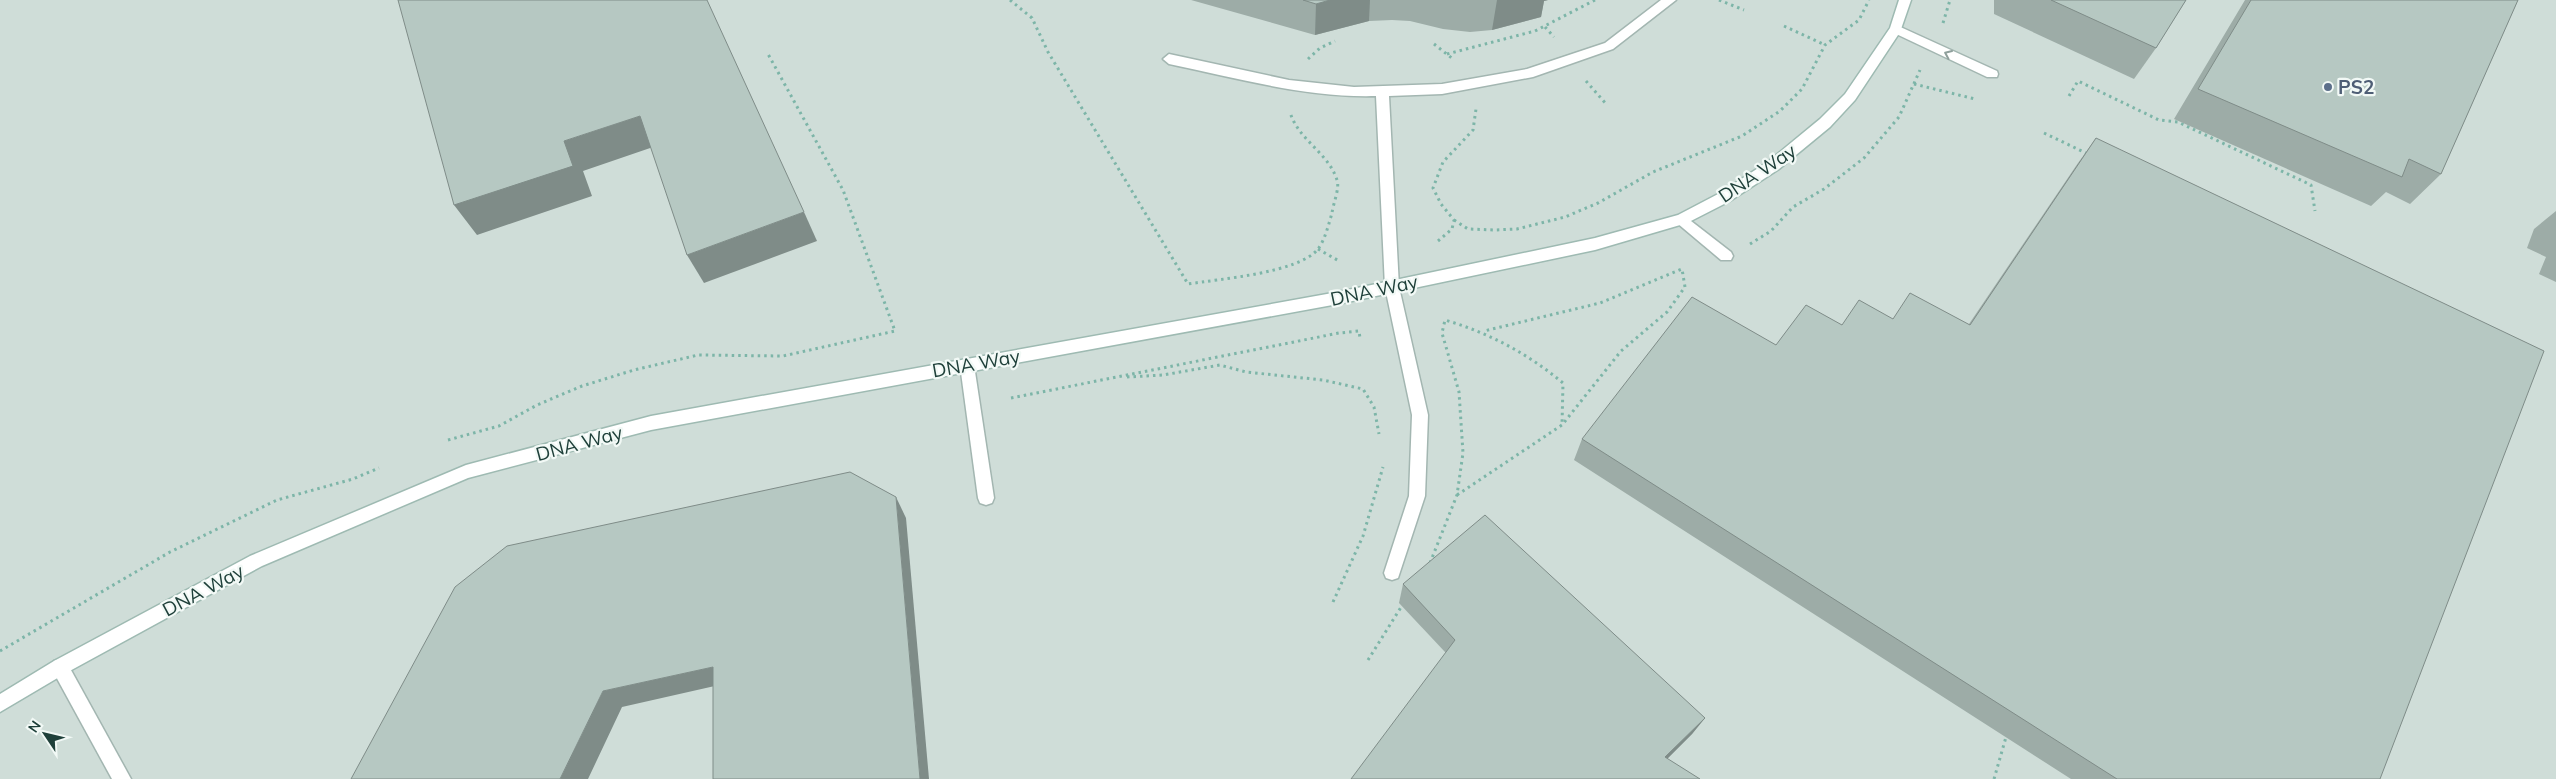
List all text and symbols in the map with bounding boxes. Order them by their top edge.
one-way arrow [1944,50,1953,61]
place label: PS2 [2338,75,2374,99]
marker: PS2 [2322,81,2334,93]
street label: DNA Way [1714,138,1800,208]
street label: DNA Way [1328,269,1420,311]
street label: DNA Way [930,343,1022,383]
street label: DNA Way [533,420,625,466]
street label: DNA Way [158,559,248,621]
north arrow [20,709,70,759]
text: N [24,717,45,736]

